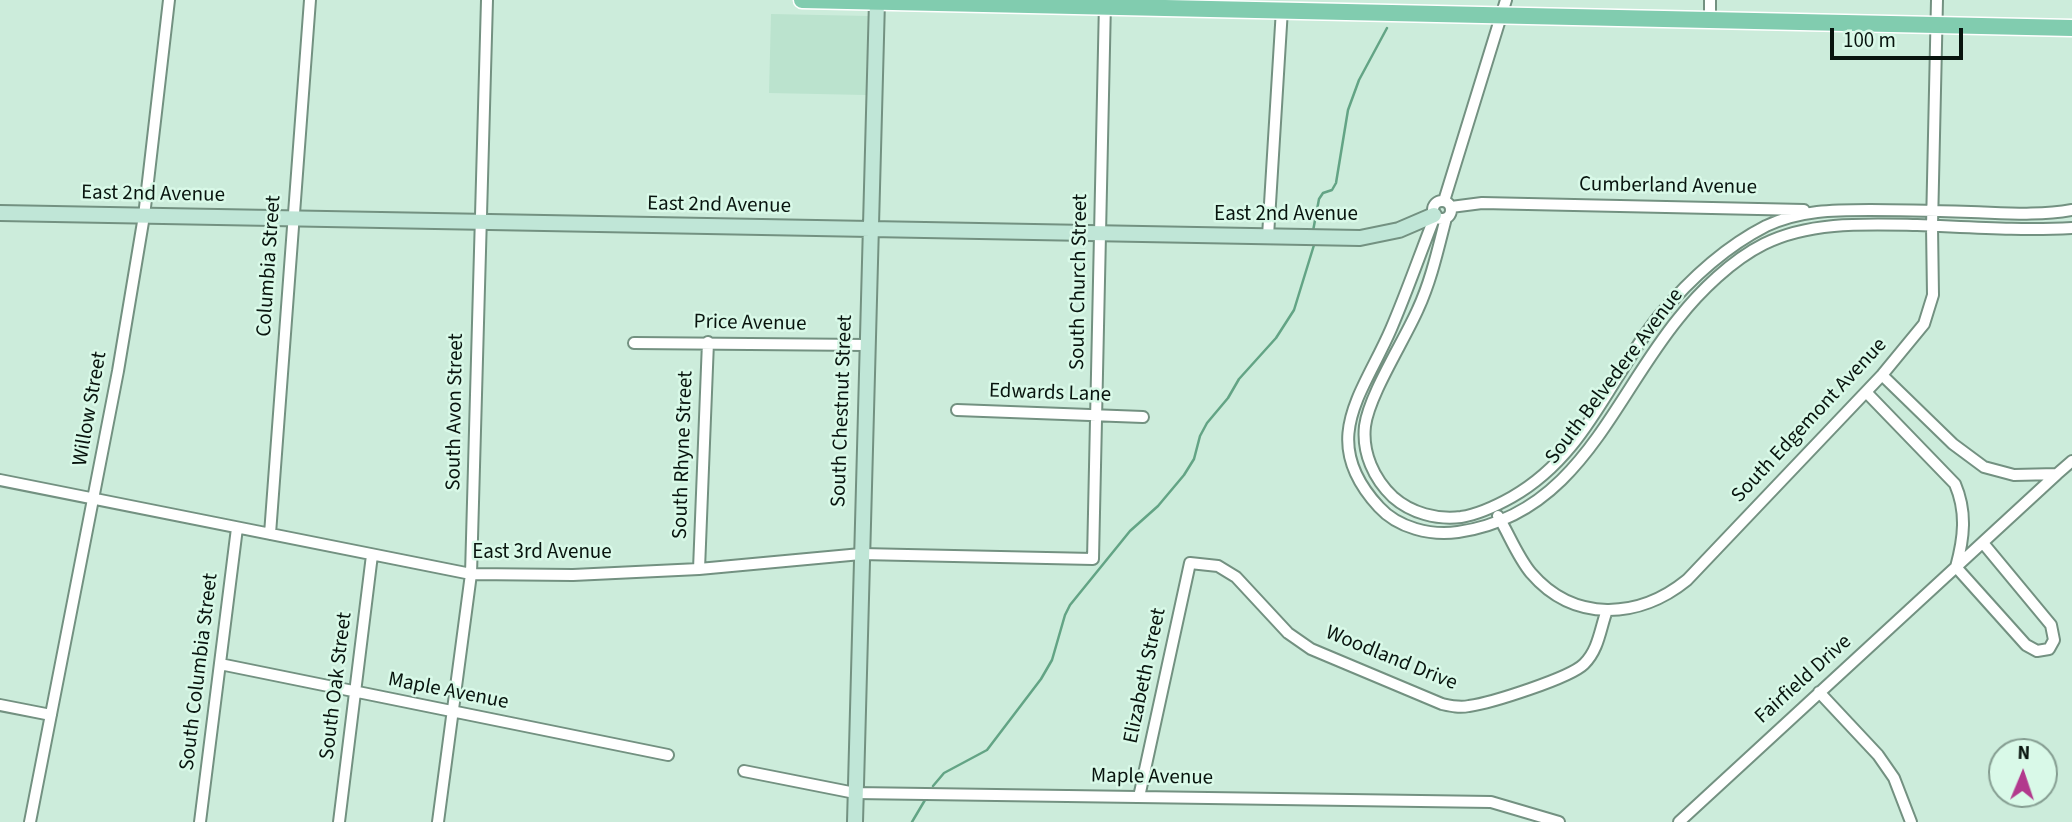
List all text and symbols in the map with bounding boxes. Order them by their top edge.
scale bar [1834,14,1967,58]
text: 100 m [1843,25,1896,55]
street label: Cumberland Avenue [1579,173,1757,201]
street label: East 2nd Avenue [81,181,225,209]
street label: East 2nd Avenue [647,192,791,220]
street label: Columbia Street [252,194,288,338]
street label: South Church Street [1066,194,1094,370]
street label: East 2nd Avenue [1214,202,1358,228]
street label: South Belvedere Avenue [1541,284,1689,470]
street label: Price Avenue [693,310,807,338]
street label: South Chestnut Street [827,314,859,508]
street label: South Avon Street [442,333,470,491]
street label: South Edgemont Avenue [1727,333,1893,509]
street label: Willow Street [69,350,113,468]
street label: South Rhyne Street [668,370,700,540]
street label: Edwards Lane [988,379,1112,409]
street label: East 3rd Avenue [472,540,612,566]
street label: South Columbia Street [175,572,225,772]
street label: Elizabeth Street [1119,606,1173,746]
street label: South Oak Street [315,611,359,761]
street label: Woodland Drive [1322,621,1460,697]
street label: Fairfield Drive [1751,630,1857,730]
street label: Maple Avenue [386,668,510,716]
north arrow [1988,738,2058,808]
text: N [2017,740,2030,767]
street label: Maple Avenue [1091,764,1213,792]

